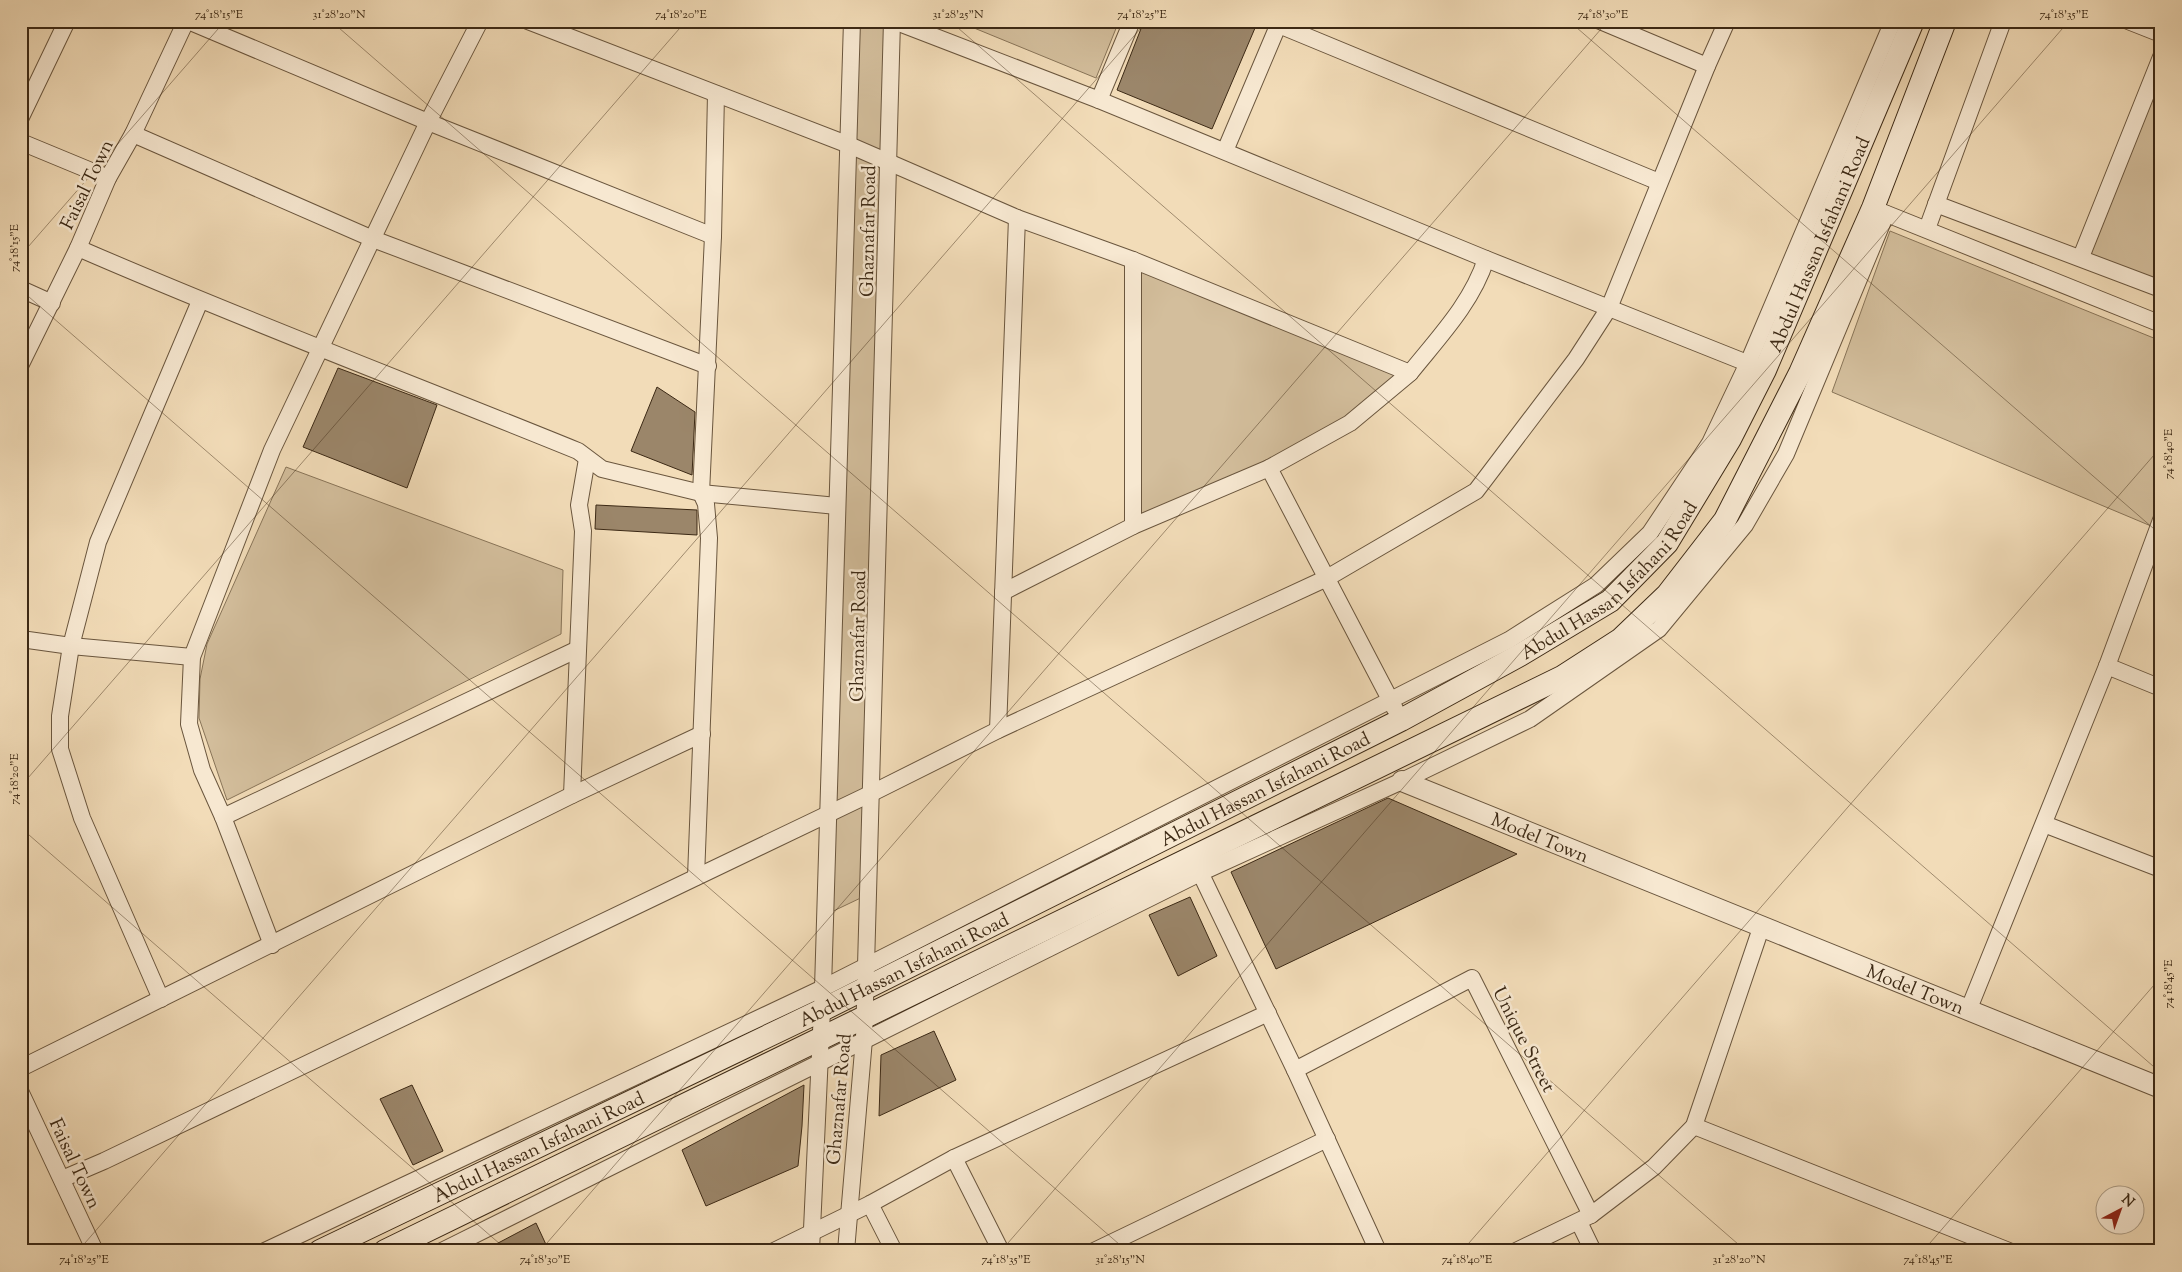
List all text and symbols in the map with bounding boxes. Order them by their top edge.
text: 74°18'15"E [195,6,244,24]
text: 31°28'20"N [313,6,366,24]
text: 74°18'20"E [655,6,707,24]
text: 31°28'25"N [932,6,984,24]
text: 74°18'25"E [1117,6,1167,24]
text: 74°18'30"E [1578,6,1629,24]
text: 74°18'35"E [2040,6,2089,24]
street label: Abdul Hassan Isfahani Road [1763,133,1878,357]
street label: Faisal Town [55,136,122,235]
street label: Ghaznafar Road [855,165,884,297]
text: 74°18'15"E [6,223,24,272]
text: 74°18'40"E [2160,428,2178,479]
street label: Abdul Hassan Isfahani Road [1516,496,1705,668]
street label: Ghaznafar Road [845,570,874,702]
street label: Abdul Hassan Isfahani Road [1156,726,1376,854]
text: 74°18'20"E [6,753,24,805]
street label: Model Town [1486,807,1592,871]
street label: Abdul Hassan Isfahani Road [795,907,1014,1035]
street label: Model Town [1862,959,1968,1023]
text: 74°18'45"E [2160,959,2178,1008]
street label: Unique Street [1485,983,1561,1098]
street label: Ghaznafar Road [821,1032,860,1166]
street label: Abdul Hassan Isfahani Road [429,1086,650,1211]
street label: Faisal Town [41,1114,106,1214]
north arrow [2094,1184,2144,1234]
text: N [2116,1190,2138,1213]
text: 74°18'25"E [59,1251,109,1269]
text: 74°18'30"E [520,1251,571,1269]
text: 74°18'35"E [982,1251,1031,1269]
text: 31°28'15"N [1095,1251,1145,1269]
text: 74°18'40"E [1442,1251,1493,1269]
text: 31°28'20"N [1713,1251,1766,1269]
text: 74°18'45"E [1904,1251,1953,1269]

